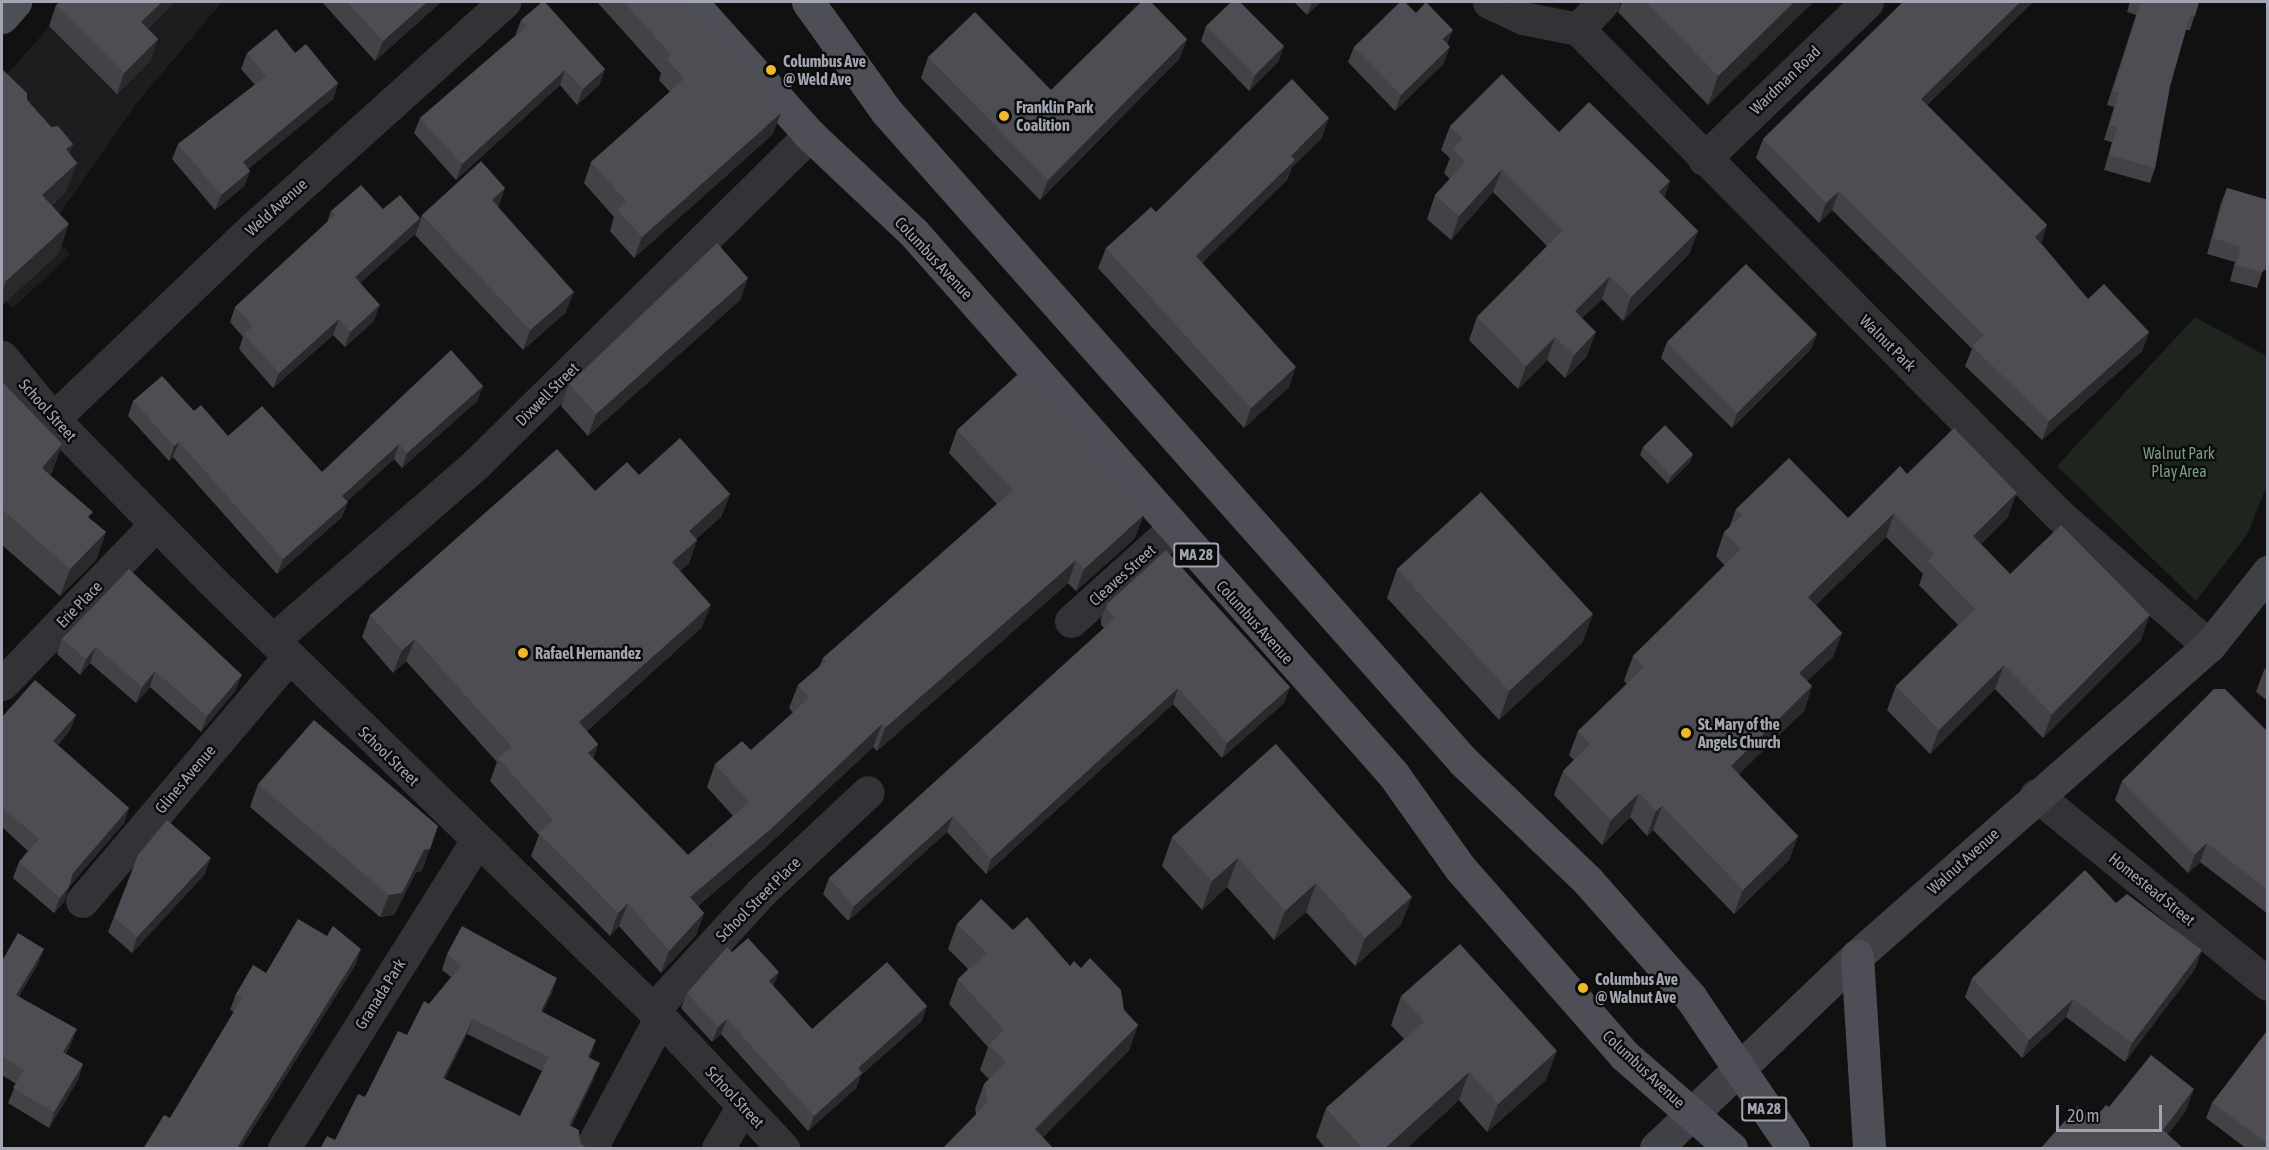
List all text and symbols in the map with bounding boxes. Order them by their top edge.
street label: Wardman Road [1746,42,1824,118]
place label: Columbus Ave @ Weld Ave [783,51,866,89]
marker: Columbus Ave @ Weld Ave [764,63,778,77]
place label: Franklin Park Coalition [1016,97,1093,135]
marker: Franklin Park Coalition [997,109,1011,123]
street label: Weld Avenue [241,174,311,240]
street label: Columbus Avenue [891,213,977,303]
street label: Walnut Park [1856,311,1920,375]
street label: Dixwell Street [511,358,583,430]
street label: School Street [15,375,81,445]
park label: Walnut Park Play Area [2143,443,2215,481]
street label: Cleaves Street [1085,540,1159,610]
road number: MA 28 [1172,543,1220,567]
street label: Columbus Avenue [1213,576,1297,668]
street label: Erie Place [52,577,106,631]
place label: Rafael Hernandez [535,643,641,663]
marker: Rafael Hernandez [516,646,530,660]
place label: St. Mary of the Angels Church [1698,714,1781,752]
street label: School Street [355,722,423,790]
marker: St. Mary of the Angels Church [1679,726,1693,740]
street label: Glines Avenue [151,741,219,817]
street label: Walnut Avenue [1923,824,2003,898]
street label: Homestead Street [2105,848,2199,930]
street label: School Street Place [712,853,804,945]
street label: Granada Park [351,955,409,1033]
place label: Columbus Ave @ Walnut Ave [1595,969,1678,1007]
marker: Columbus Ave @ Walnut Ave [1576,981,1590,995]
street label: Columbus Avenue [1599,1026,1689,1112]
street label: School Street [702,1062,768,1132]
scale bar [2059,1093,2166,1131]
road number: MA 28 [1740,1097,1788,1121]
text: 20 m [2067,1105,2099,1126]

